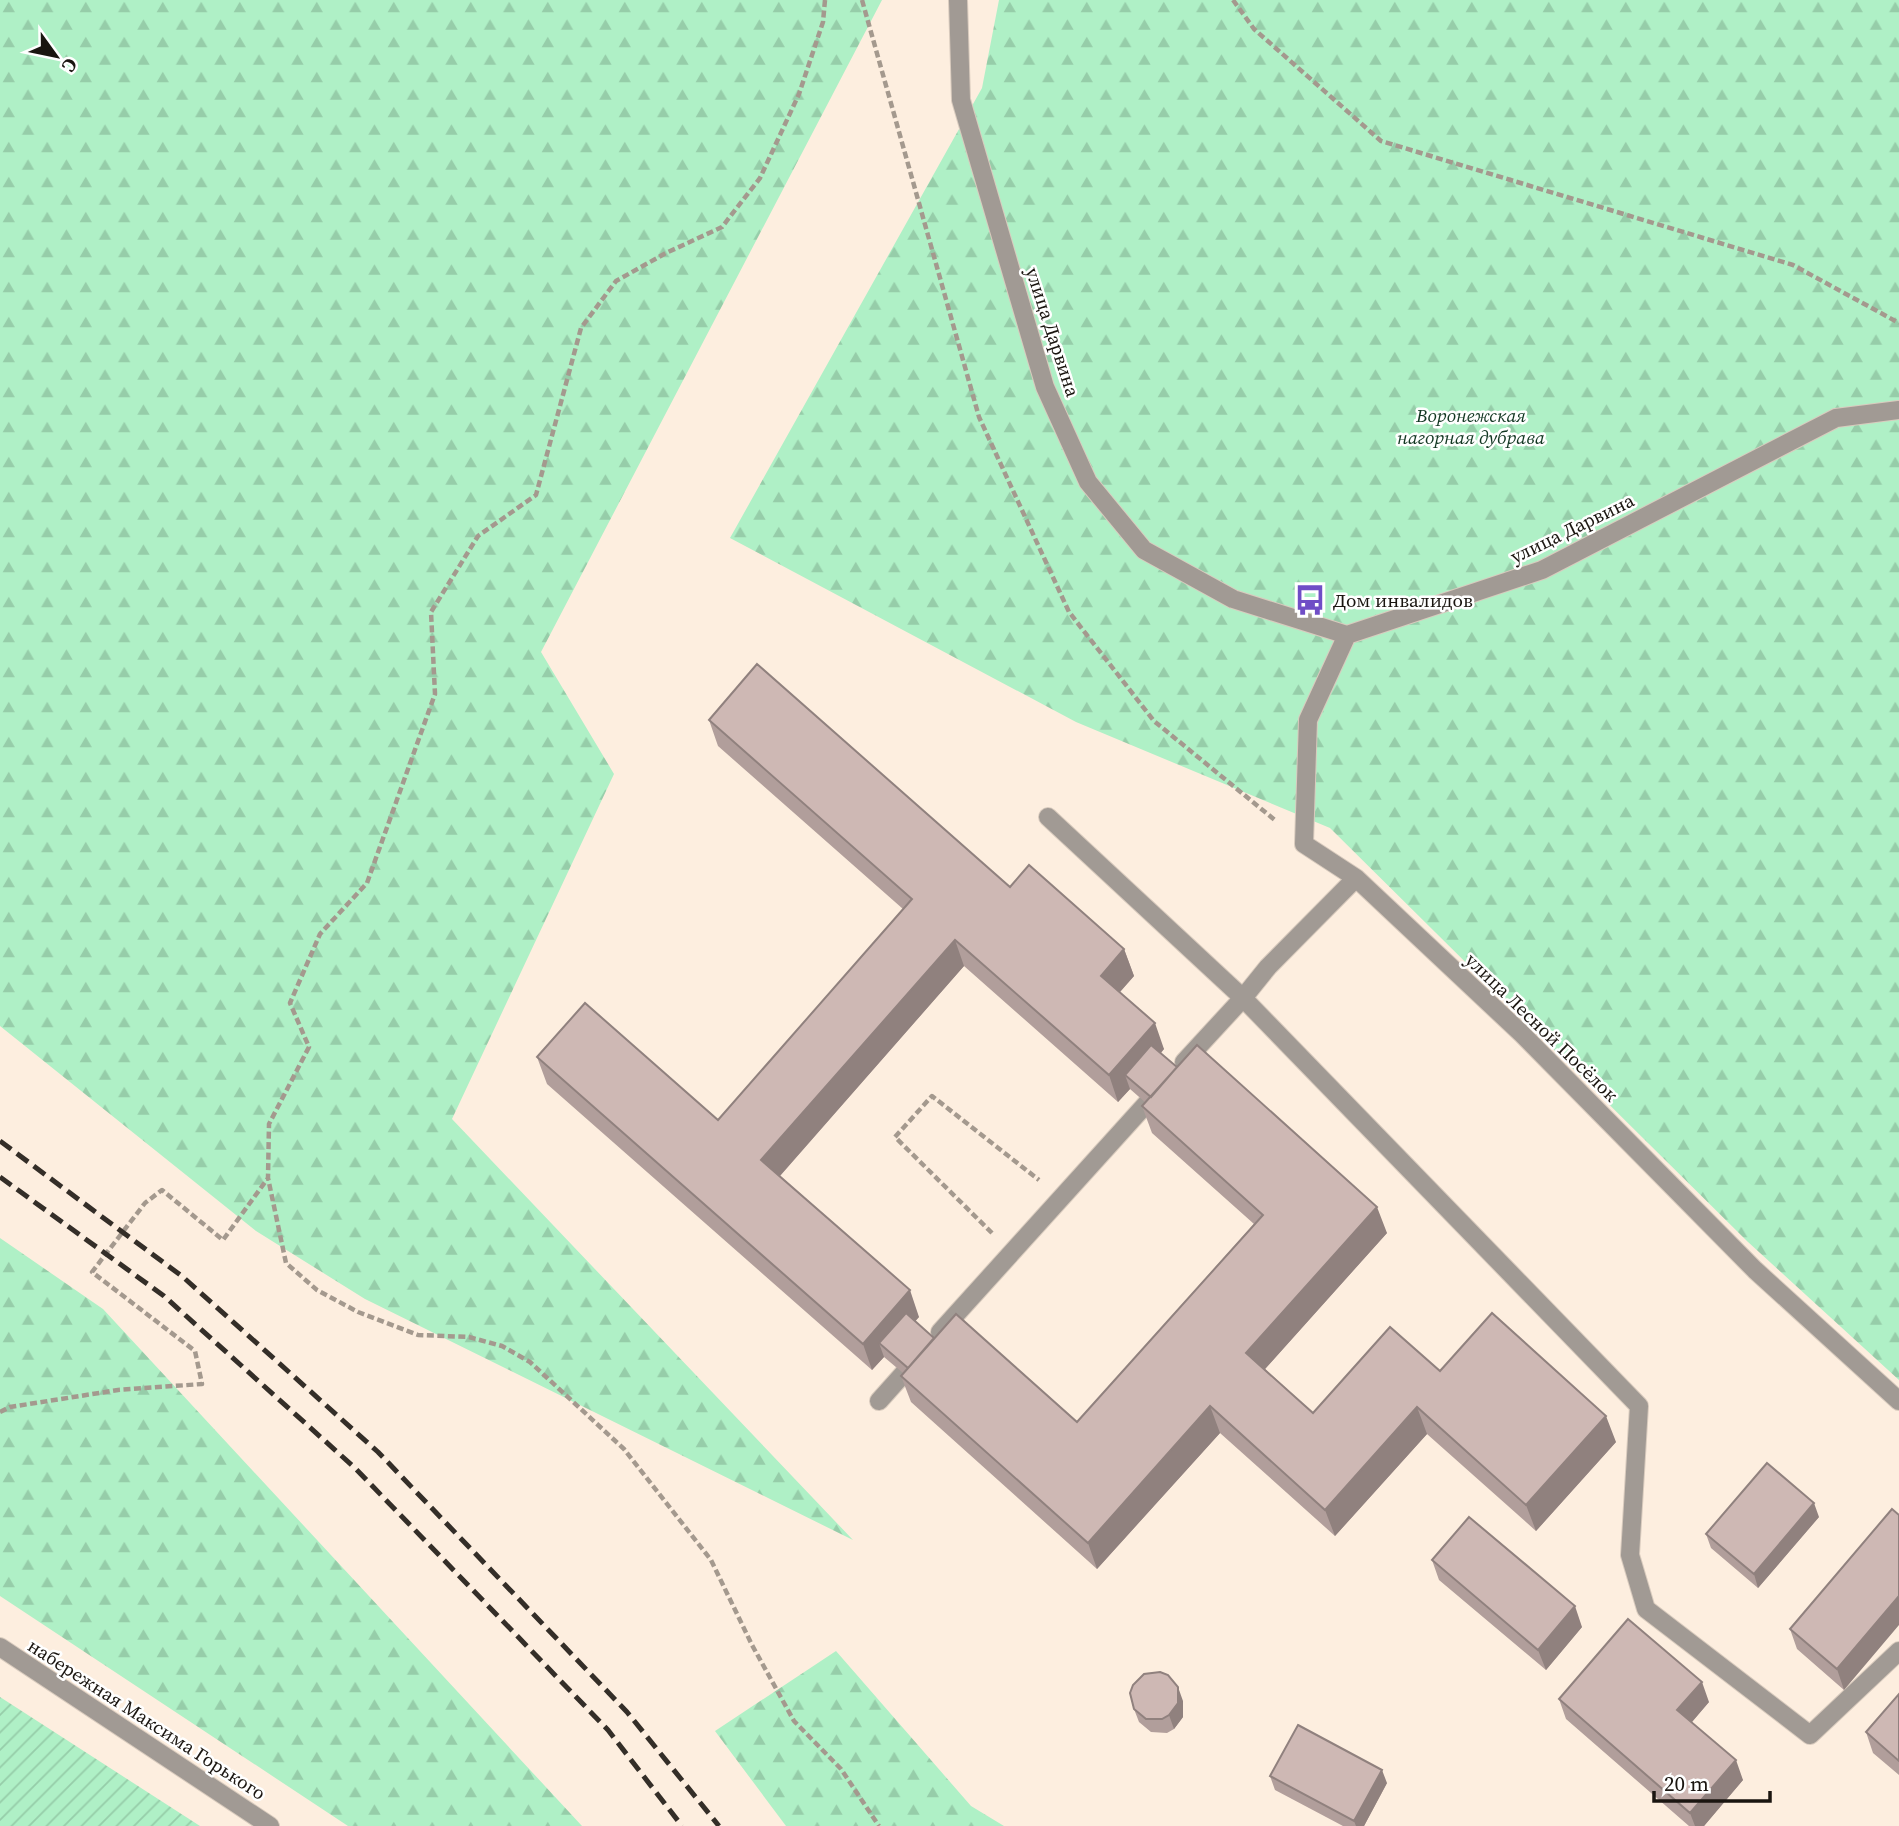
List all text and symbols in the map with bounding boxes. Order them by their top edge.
north arrow [21,21,91,91]
text: С [56,53,84,77]
street label: улица Дарвина [1020,264,1086,400]
park label: Воронежская нагорная дубрава [1397,402,1545,450]
street label: улица Дарвина [1506,487,1639,569]
bus stop icon: Дом инвалидов [1293,583,1327,617]
place label: Дом инвалидов [1333,587,1473,613]
street label: улица Лесной Посёлок [1460,947,1625,1107]
street label: набережная Максима Горького [23,1632,271,1806]
scale bar [1654,1759,1770,1803]
text: 20 m [1664,1769,1709,1798]

